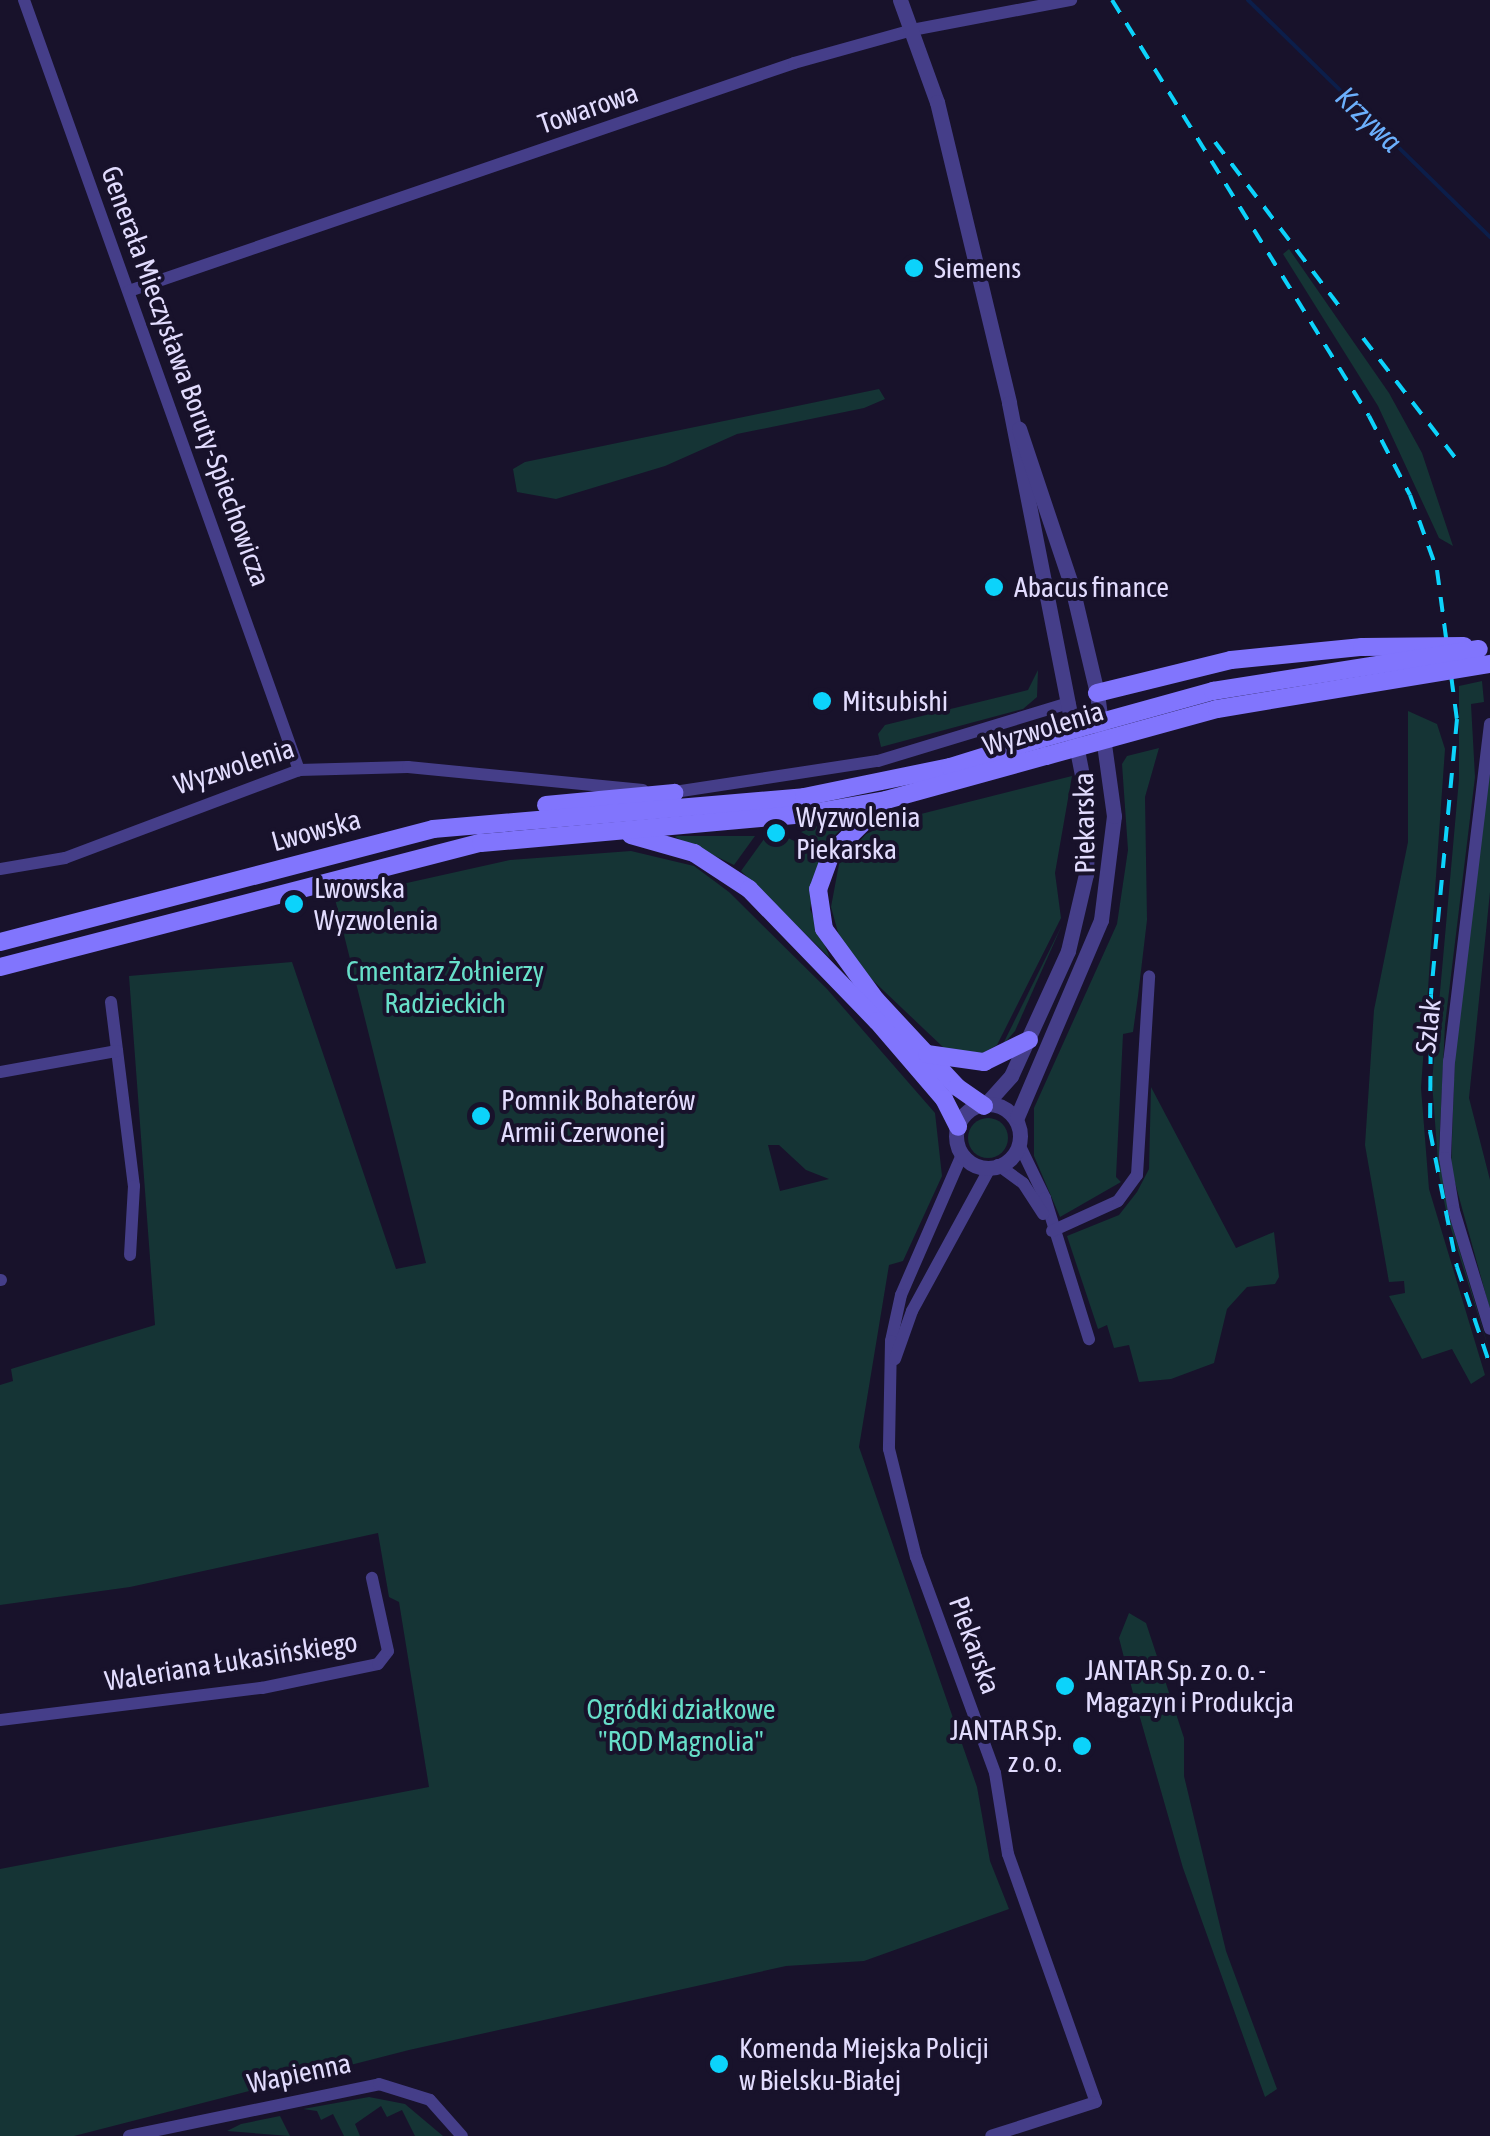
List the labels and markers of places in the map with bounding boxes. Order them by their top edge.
place label: Siemens [934,251,1021,285]
marker: Siemens [903,257,925,279]
place label: Abacus finance [1014,570,1169,604]
marker: Abacus finance [983,576,1005,598]
place label: Mitsubishi [842,684,948,718]
marker: Mitsubishi [811,690,833,712]
place label: Wyzwolenia Piekarska [796,800,920,866]
marker: Wyzwolenia Piekarska [765,822,787,844]
place label: Lwowska Wyzwolenia [314,871,438,937]
marker: Lwowska Wyzwolenia [283,893,305,915]
place label: Pomnik Bohaterów Armii Czerwonej [501,1083,695,1149]
marker: Pomnik Bohaterów Armii Czerwonej [470,1105,492,1127]
place label: JANTAR Sp. z o. o. - Magazyn i Produkcja [1085,1653,1294,1719]
marker: JANTAR Sp. z o. o. - Magazyn i Produkcja [1054,1675,1076,1697]
place label: JANTAR Sp. z o. o. [950,1713,1062,1779]
marker: JANTAR Sp. z o. o. [1071,1735,1093,1757]
place label: Komenda Miejska Policji w Bielsku-Białej [739,2031,989,2097]
marker: Komenda Miejska Policji w Bielsku-Białej [708,2053,730,2075]

